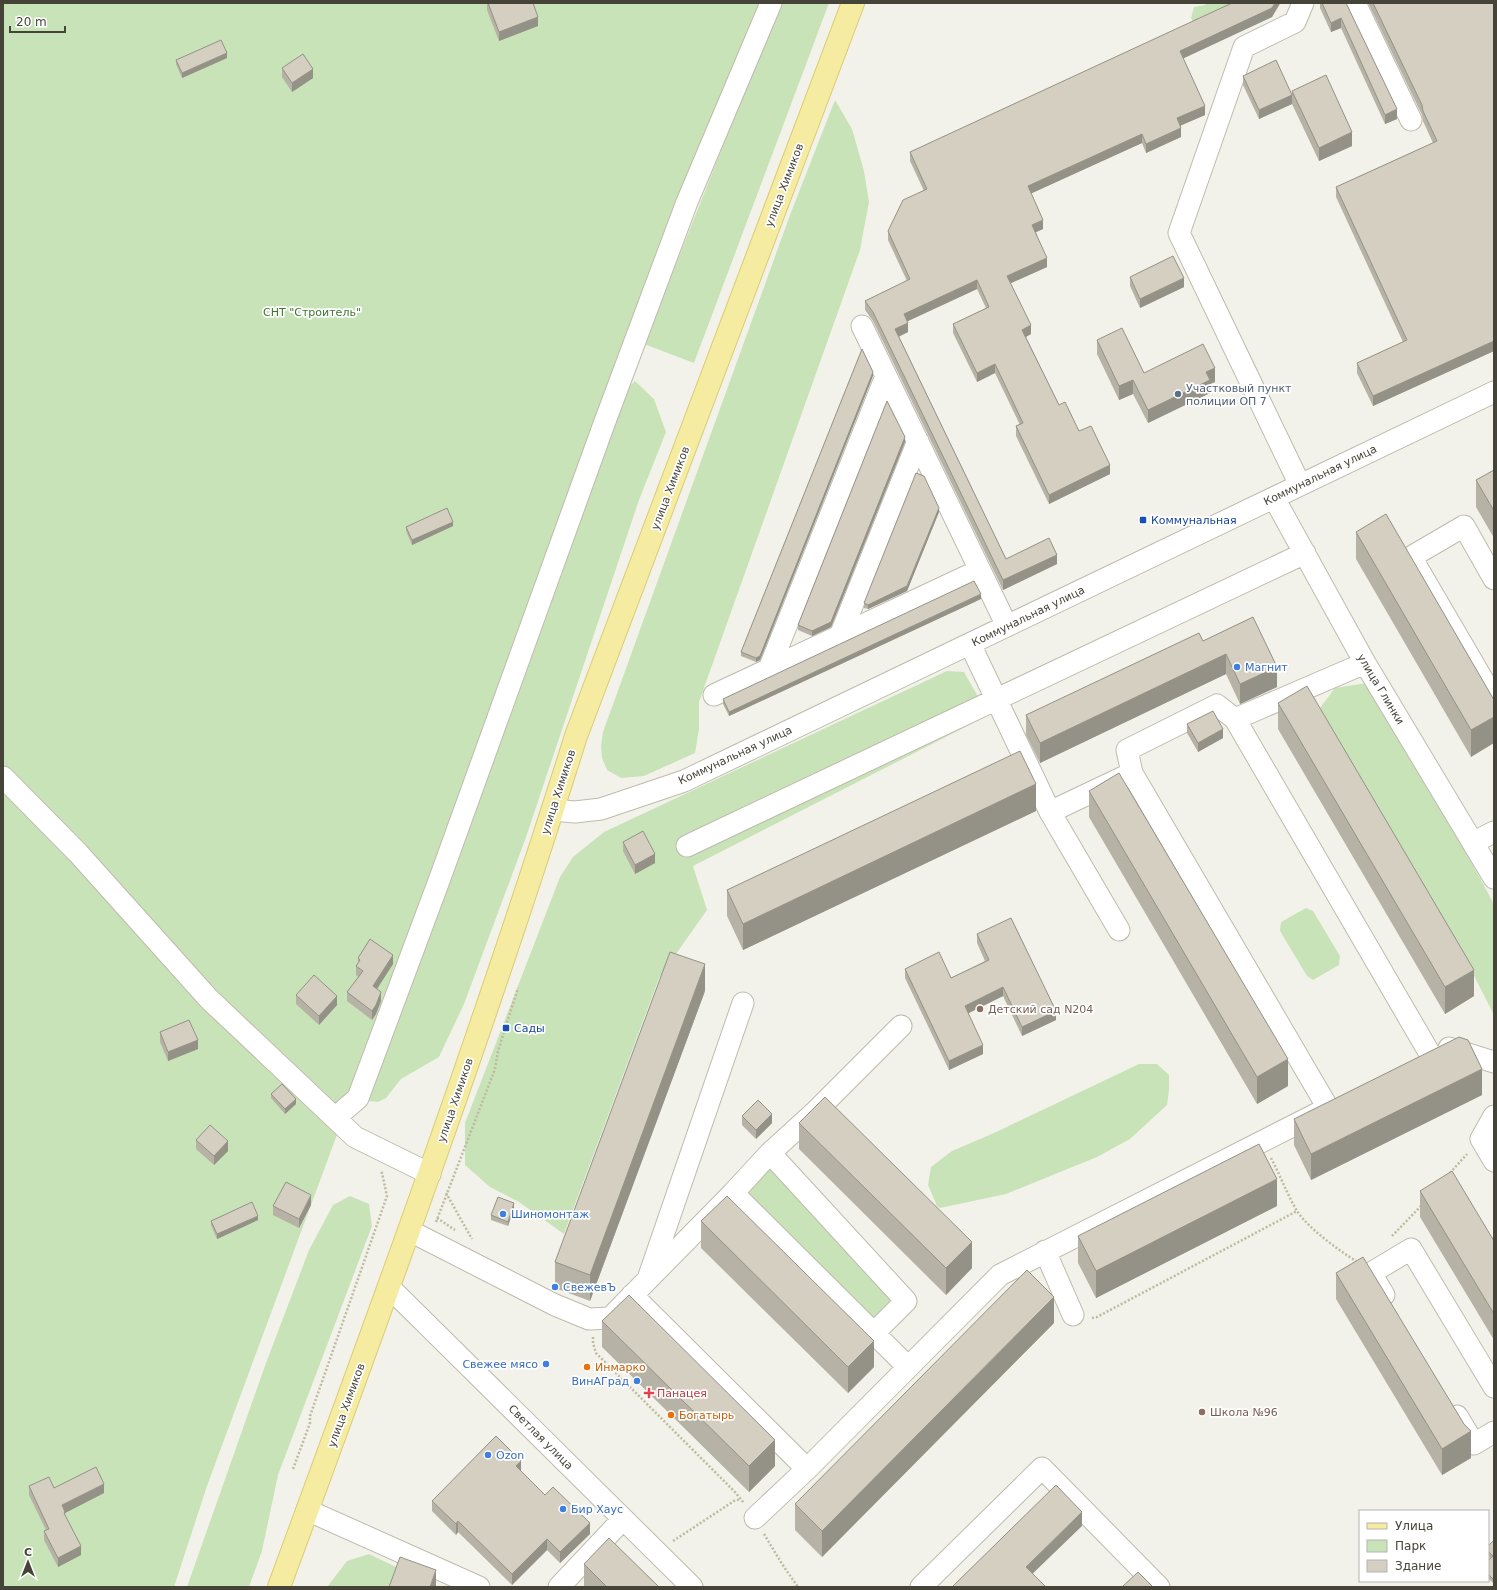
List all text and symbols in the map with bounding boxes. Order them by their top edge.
scale bar [10,8,65,34]
text: 20 m [16,15,47,29]
street label: улица Химиков [763,142,806,229]
park label: СНТ "Строитель" [263,306,361,319]
place label: Участковый пункт полиции ОП 7 [1186,382,1292,408]
marker: Участковый пункт полиции ОП 7 [1173,389,1183,399]
street label: Коммунальная улица [1262,442,1379,508]
street label: улица Химиков [649,445,692,532]
place label: Коммунальная [1151,514,1237,527]
marker: Коммунальная [1138,515,1148,525]
street label: Коммунальная улица [970,583,1087,649]
street label: улица Глинки [1354,651,1407,727]
place label: Магнит [1245,661,1288,674]
marker: Магнит [1232,662,1242,672]
street label: Коммунальная улица [676,723,794,788]
street label: улица Химиков [539,748,578,836]
place label: Детский сад N204 [988,1003,1093,1016]
marker: Детский сад N204 [975,1004,985,1014]
place label: Сады [514,1022,545,1035]
marker: Сады [501,1023,511,1033]
street label: улица Химиков [435,1056,476,1144]
place label: Шиномонтаж [511,1208,589,1221]
marker: Шиномонтаж [498,1209,508,1219]
place label: СвежевЪ [563,1281,616,1294]
marker: СвежевЪ [550,1282,560,1292]
place label: Свежее мясо [462,1358,538,1371]
marker: Свежее мясо [541,1359,551,1369]
street label: улица Химиков [325,1361,368,1449]
place label: Инмарко [595,1361,646,1374]
marker: Инмарко [582,1362,592,1372]
place label: ВинАГрад [572,1375,629,1388]
marker: ВинАГрад [632,1376,642,1386]
place label: Панацея [657,1387,707,1400]
marker: Панацея [644,1388,654,1398]
street label: Светлая улица [506,1402,576,1472]
place label: Школа №96 [1210,1406,1278,1419]
marker: Школа №96 [1197,1407,1207,1417]
place label: Богатырь [679,1409,734,1422]
marker: Богатырь [666,1410,676,1420]
place label: Ozon [496,1449,524,1462]
marker: Ozon [483,1450,493,1460]
place label: Бир Хаус [571,1503,623,1516]
marker: Бир Хаус [558,1504,568,1514]
legend [1359,1510,1489,1582]
text: Улица [1395,1519,1433,1533]
text: Парк [1395,1539,1426,1553]
north arrow [8,1542,48,1582]
text: С [24,1546,32,1559]
text: Здание [1395,1559,1441,1573]

